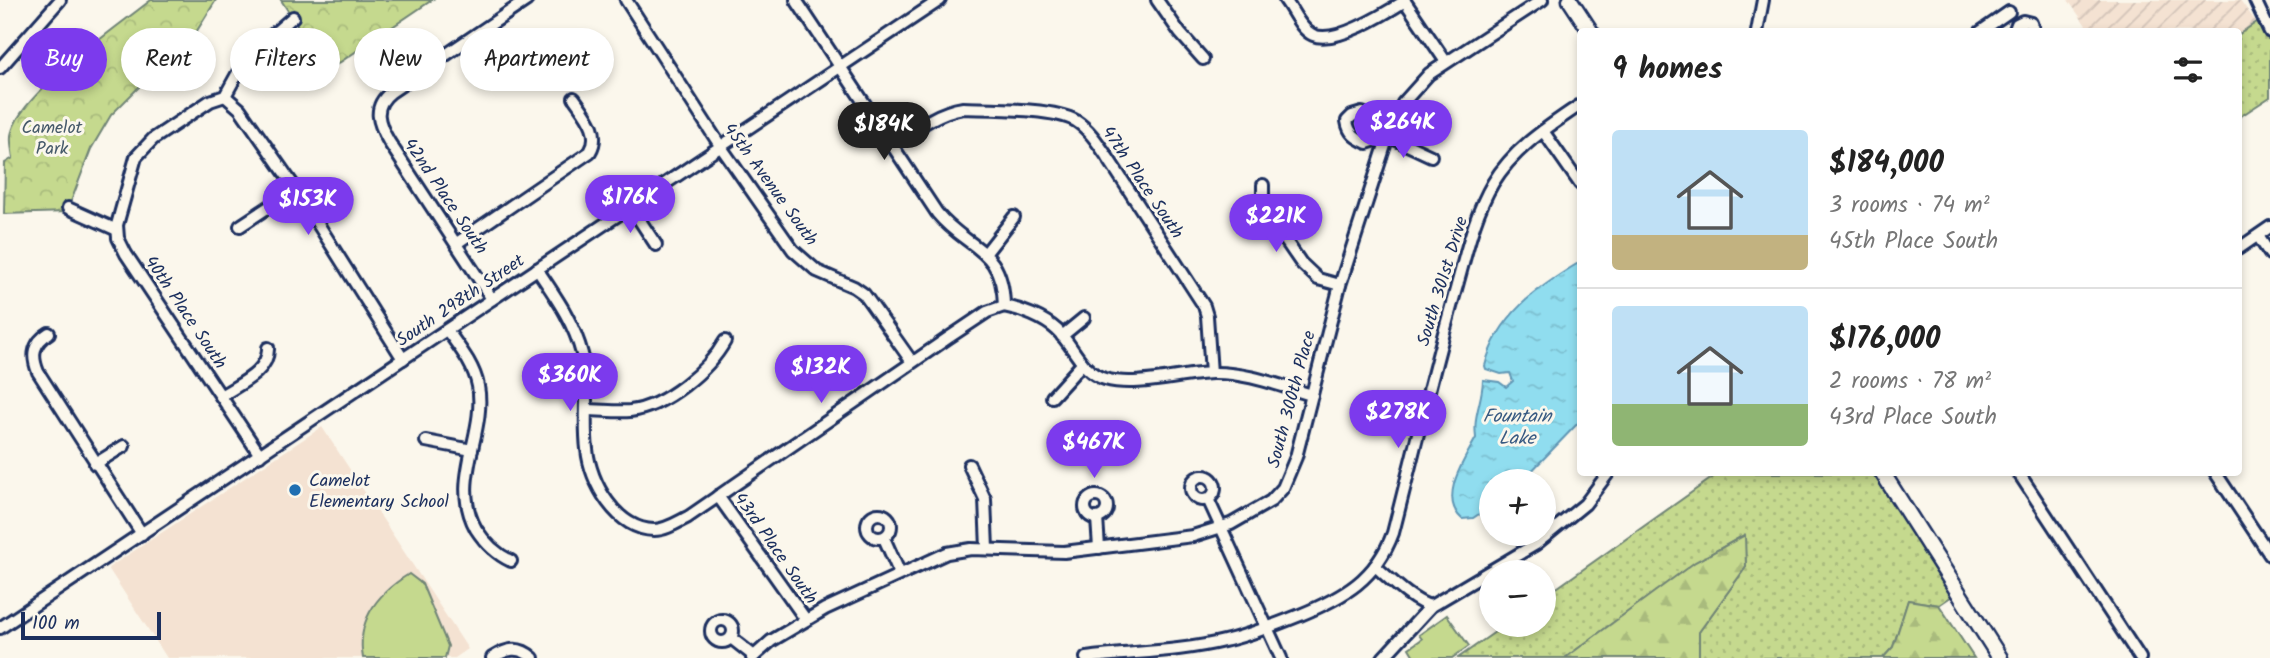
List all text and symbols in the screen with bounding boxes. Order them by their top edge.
chip: Buy [21,28,107,91]
chip: Rent [121,28,216,91]
chip: Filters [230,28,340,91]
chip: New [354,28,446,91]
chip: Apartment [460,28,614,91]
text: 9 homes [1612,46,1723,94]
icon: filters [2169,51,2207,89]
pin: $264K [1354,100,1452,160]
pin: $184K [835,102,933,162]
text: $264K [1370,105,1436,141]
text: $184K [854,107,914,143]
park label: Camelot Park [21,114,84,164]
street label: 45th Avenue South [715,117,825,253]
street label: 47th Place South [1093,120,1190,245]
street label: 42nd Place South [395,133,495,261]
text: $184,000 [1829,140,1944,188]
icon: home [1668,158,1752,242]
pin: $176K [581,176,679,235]
pin: $153K [259,177,357,237]
text: $176K [601,180,659,216]
text: $153K [279,182,337,218]
text: 3 rooms · 74 m² [1829,188,1990,224]
pin: $221K [1227,194,1325,254]
text: $221K [1245,199,1307,235]
street label: South 301st Drive [1410,213,1477,350]
text: 45th Place South [1829,224,1998,260]
street label: South 298th Street [391,247,532,355]
street label: 40th Place South [136,250,234,376]
text: $176,000 [1829,316,1940,364]
street label: South 300th Place [1260,328,1325,471]
icon: home [1668,334,1752,418]
pin: $132K [772,346,870,405]
text: $132K [791,350,851,386]
pin: $360K [521,354,619,413]
text: $360K [538,358,602,394]
text: 2 rooms · 78 m² [1829,364,1991,400]
pin: $278K [1349,391,1447,450]
text: $278K [1365,395,1431,431]
text: 43rd Place South [1829,400,1997,436]
water label: Fountain Lake [1483,402,1553,454]
pin: $467K [1045,420,1143,480]
text: $467K [1062,425,1126,461]
place label: Camelot Elementary School [309,467,450,517]
map controls [1479,469,1556,637]
button: + [1479,469,1556,546]
marker: Camelot Elementary School [287,482,303,498]
street label: 43rd Place South [725,487,824,611]
button: − [1479,560,1556,637]
scale bar [21,609,161,641]
text: 100 m [32,609,80,639]

